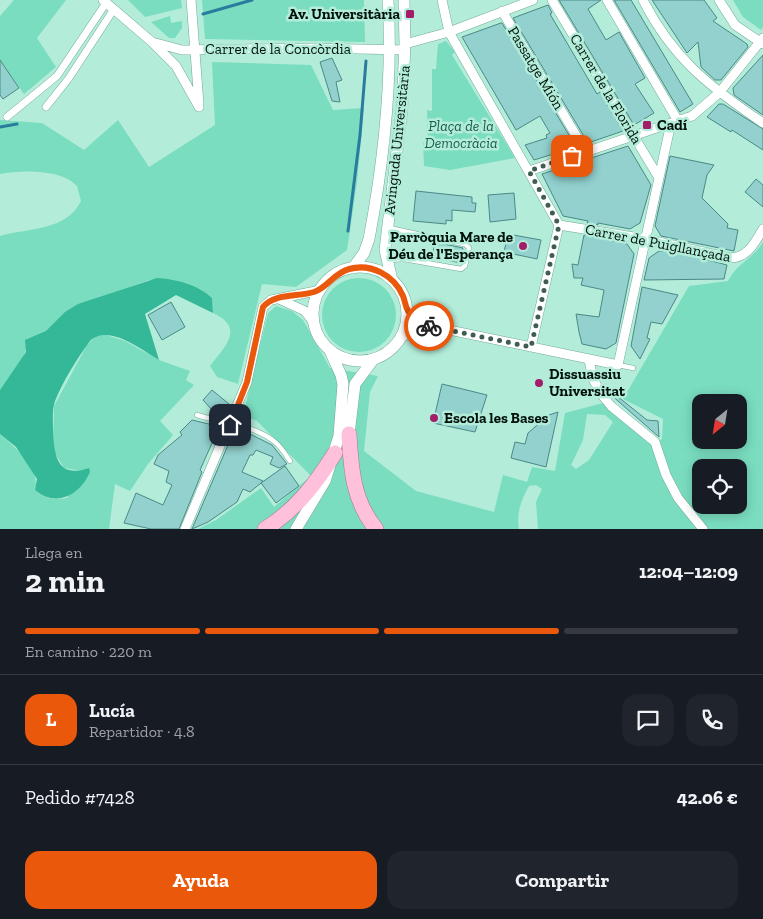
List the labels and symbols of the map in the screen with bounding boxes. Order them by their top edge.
place label: Av. Universitària [288,5,400,23]
marker: Av. Universitària [404,8,416,20]
street label: Passatge Mión [504,23,568,113]
street label: Carrer de la Florida [566,31,646,147]
street label: Carrer de la Concòrdia [205,40,351,58]
street label: Avinguda Universitària [380,64,414,216]
place label: Cadí [657,116,688,134]
park label: Plaça de la Democràcia [424,117,498,152]
marker: Cadí [641,119,653,131]
pin [551,135,593,177]
street label: Carrer de Puigllançada [584,220,732,266]
place label: Parròquia Mare de Déu de l'Esperança [388,228,513,263]
marker: Parròquia Mare de Déu de l'Esperança [517,240,529,252]
courier [404,301,454,351]
place label: Dissuassiu Universitat [549,365,626,400]
marker: Dissuassiu Universitat [533,377,545,389]
north arrow [692,394,748,449]
pin [209,404,251,446]
place label: Escola les Bases [444,409,549,427]
marker: Escola les Bases [428,412,440,424]

